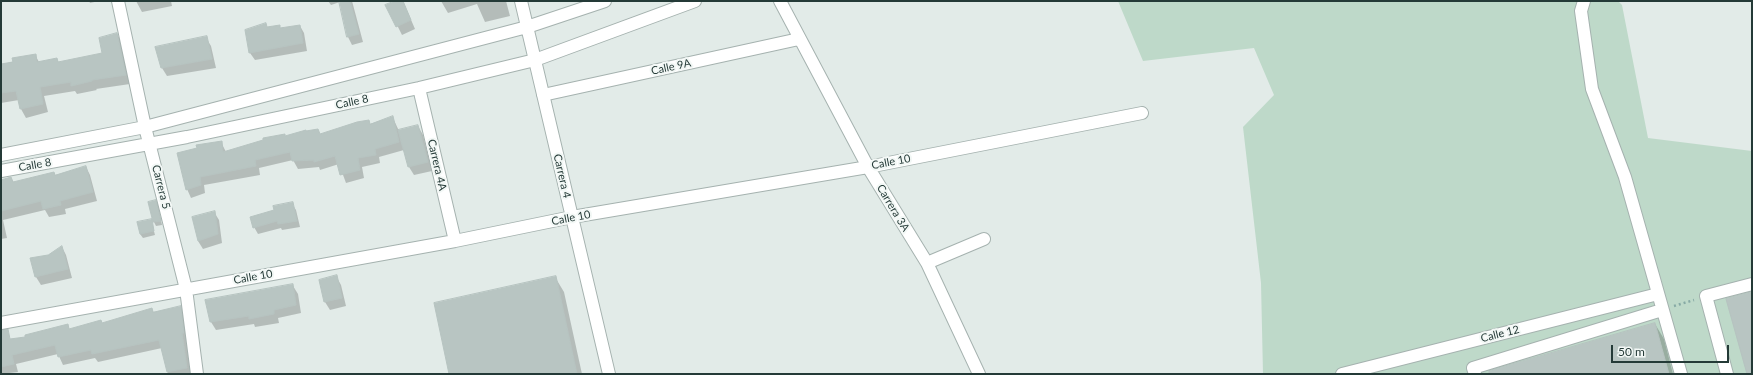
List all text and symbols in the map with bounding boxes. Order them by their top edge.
street label: Calle 9A [650,56,692,78]
street label: Calle 8 [334,92,370,112]
street label: Carrera 4A [425,138,449,192]
street label: Calle 10 [870,152,912,172]
street label: Carrera 4 [551,153,573,199]
street label: Calle 8 [18,156,52,174]
street label: Carrera 5 [149,164,173,210]
street label: Carrera 3A [874,182,912,234]
street label: Calle 10 [550,208,592,228]
street label: Calle 10 [232,267,274,287]
street label: Calle 12 [1479,323,1521,345]
scale bar [1613,337,1731,363]
text: 50 m [1618,344,1645,359]

